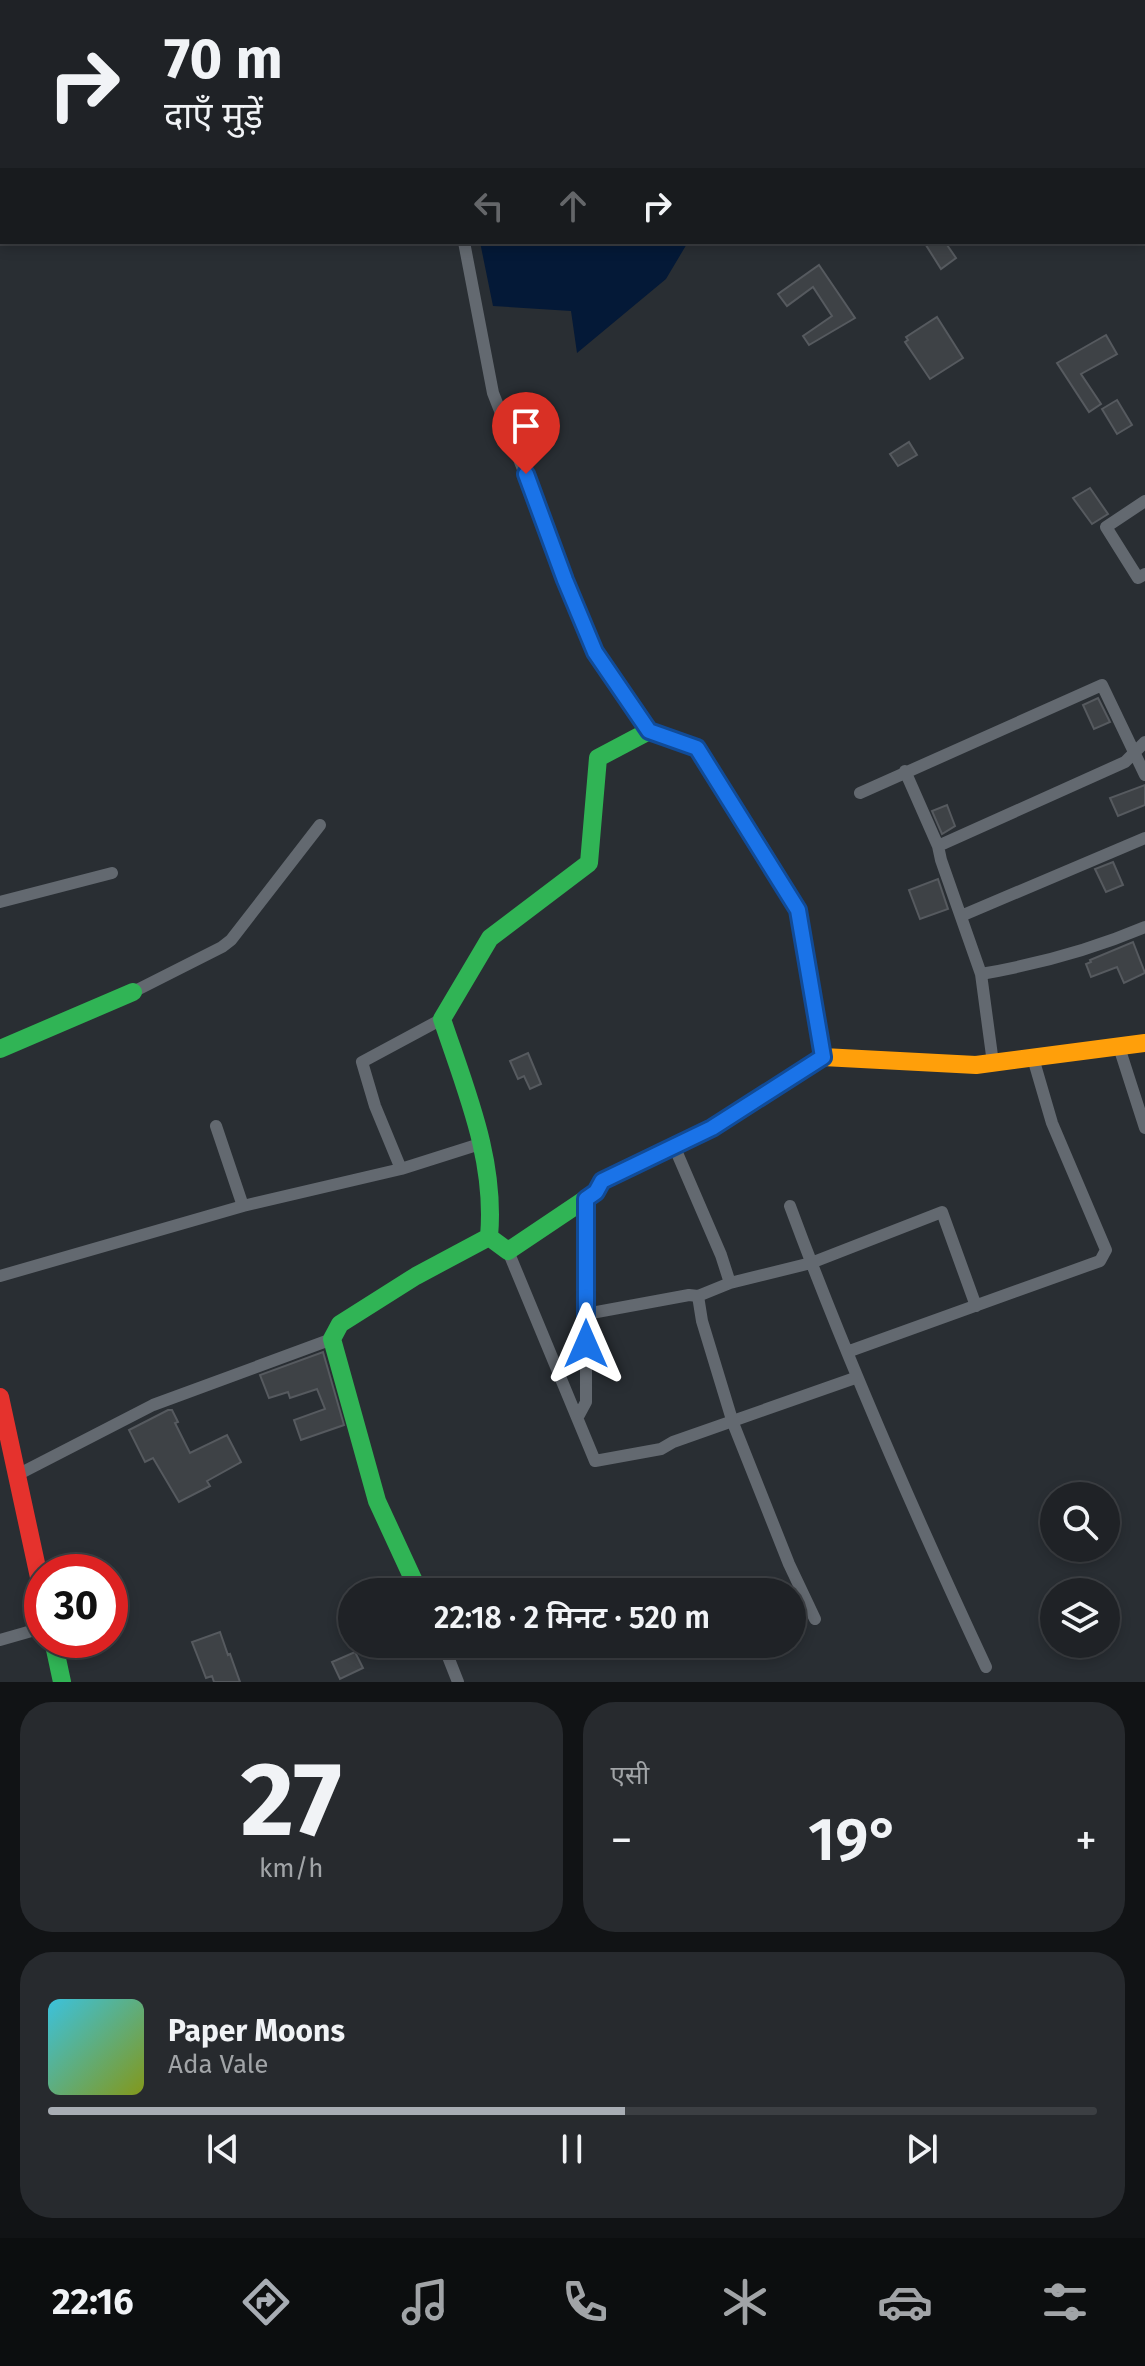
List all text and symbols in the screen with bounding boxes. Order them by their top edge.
text: 70 m [164,26,283,93]
icon: right [32,32,136,136]
text: दाएँ मुड़ें [164,94,263,138]
icon: left [467,184,511,228]
icon: ahead [551,184,595,228]
icon: right [635,184,679,228]
pin [492,392,560,474]
icon: arrive [504,404,548,448]
position arrow [544,1302,628,1386]
map controls [1040,1482,1120,1658]
button: search [1040,1482,1120,1562]
speed limit sign: 30 [24,1554,128,1658]
button: layers [1040,1578,1120,1658]
text: 22:18 · 2 मिनट · 520 m [434,1600,710,1636]
text: 27 [241,1738,342,1863]
text: एसी [611,1760,649,1791]
text: 19° [808,1804,900,1876]
text: − [611,1814,633,1867]
text: + [1075,1814,1097,1867]
text: km/h [259,1853,323,1884]
text: Paper Moons [168,2013,345,2049]
text: Ada Vale [168,2049,268,2080]
icon: previous [201,2127,245,2171]
icon: pause [550,2127,594,2171]
icon: next [900,2127,944,2171]
icon: directions [238,2274,294,2330]
icon: music [397,2274,453,2330]
icon: phone [557,2274,613,2330]
icon: climate [717,2274,773,2330]
icon: car [877,2274,933,2330]
icon: filters [1037,2274,1093,2330]
text: 22:16 [52,2280,134,2324]

